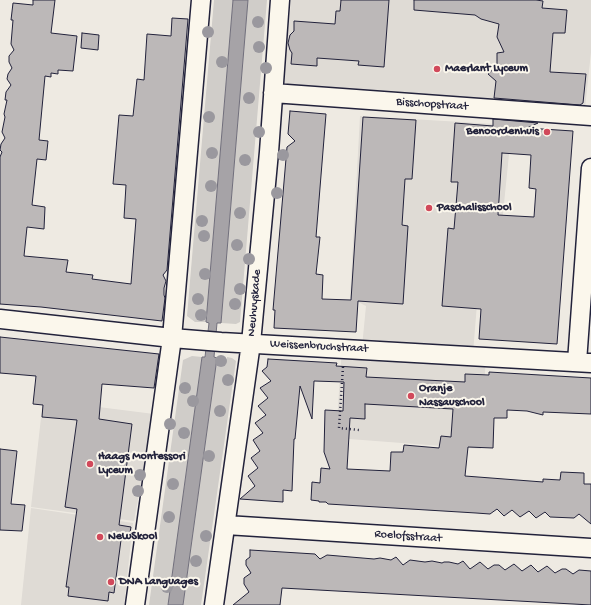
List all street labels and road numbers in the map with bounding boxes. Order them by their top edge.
street label: Bisschopstraat [396,95,468,115]
street label: Neuhuyskade [245,269,265,337]
street label: Weissenbruchstraat [270,337,368,357]
street label: Roelofsstraat [374,527,442,547]

